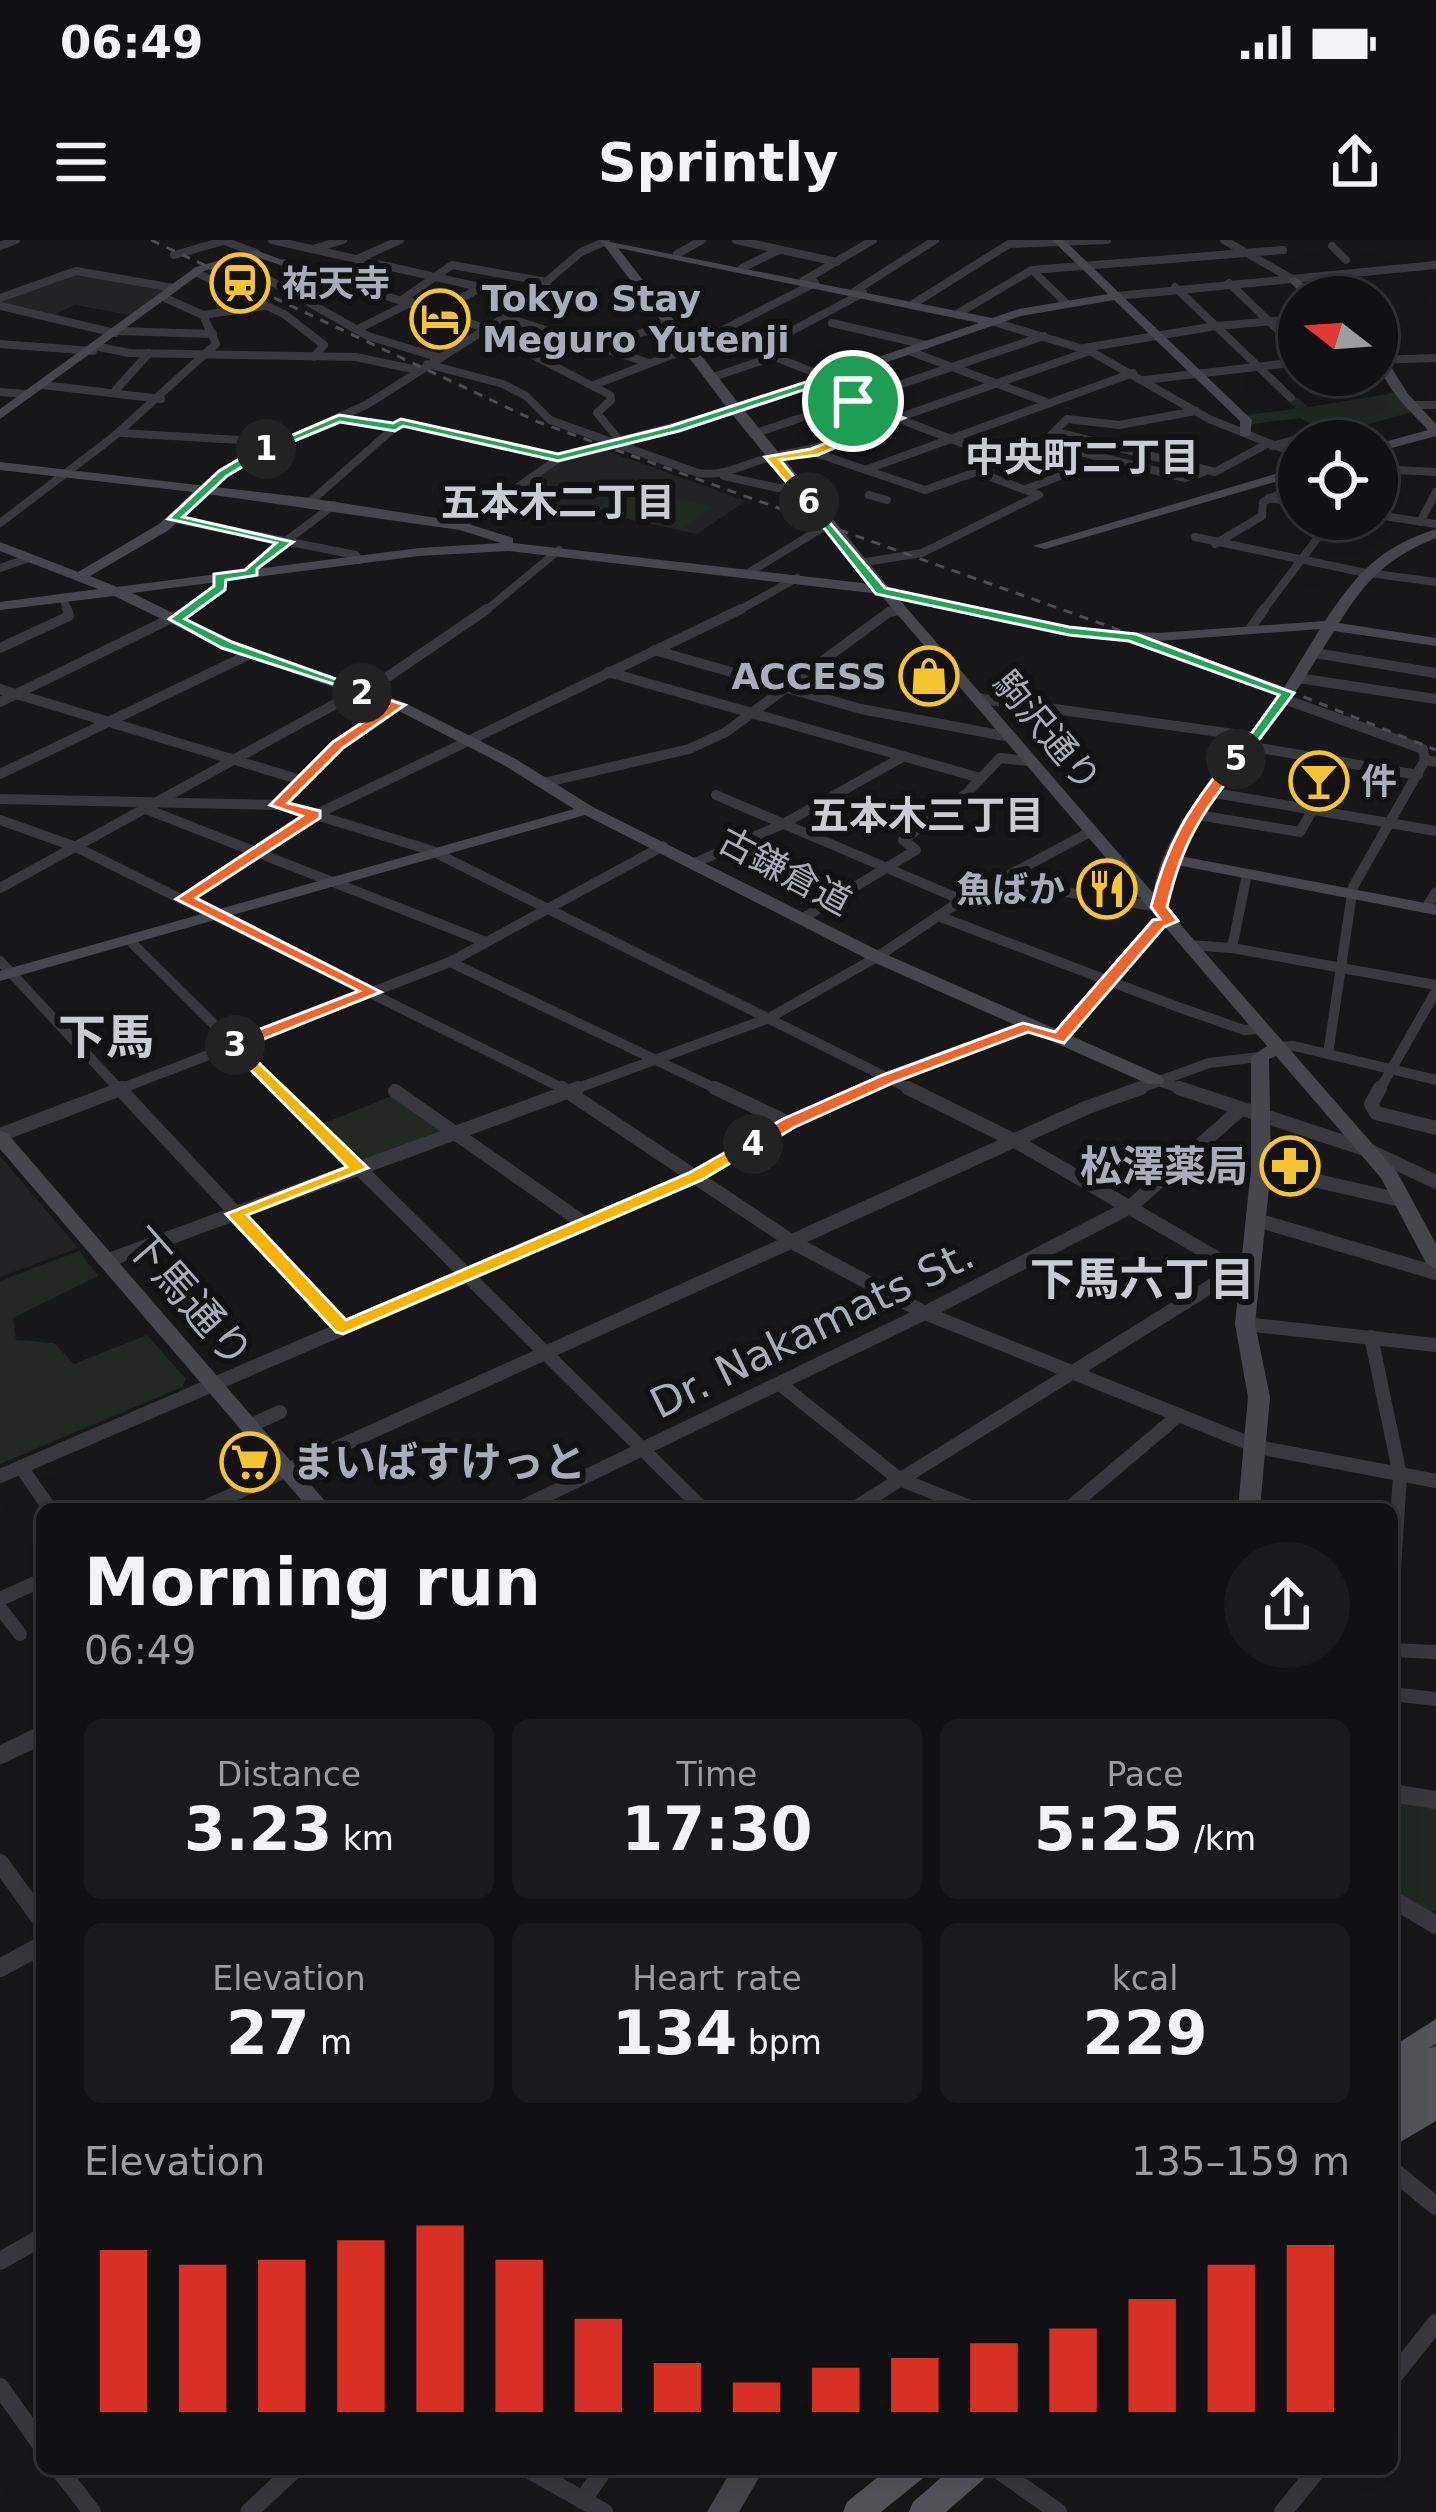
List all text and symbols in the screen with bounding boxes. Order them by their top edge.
text: 06:49 [60,16,203,69]
icon: menu [48,129,114,195]
icon: share [1322,129,1388,195]
text: Sprintly [598,131,838,194]
station icon: 祐天寺 [209,252,271,314]
place label: 祐天寺 [282,263,390,304]
north arrow [1278,276,1398,396]
map controls [1278,276,1398,540]
place label: Tokyo Stay Meguro Yutenji [482,278,790,360]
hotel icon: Tokyo Stay Meguro Yutenji [409,288,471,350]
pin [802,350,904,452]
icon: arrive [820,368,886,434]
pin: 1 [236,419,296,479]
button: locate [1278,420,1398,540]
text: 1 [255,429,277,468]
district label: 中央町二丁目 [965,435,1199,480]
pin: 6 [779,472,839,532]
district label: 五本木二丁目 [441,480,675,525]
text: 6 [798,482,820,521]
shop icon: ACCESS [898,645,960,707]
place label: ACCESS [731,656,887,697]
pin: 2 [332,663,392,723]
street label: 駒沢通り [985,663,1109,799]
text: 2 [351,673,373,712]
pin: 5 [1206,729,1266,789]
text: 5 [1225,739,1247,778]
bar icon: 件 [1288,750,1350,812]
place label: 件 [1361,761,1397,802]
district label: 五本木三丁目 [810,793,1044,838]
street label: 古鎌倉道 [712,819,858,923]
restaurant icon: 魚ばか [1076,858,1138,920]
place label: 魚ばか [956,869,1065,910]
district label: 下馬 [58,1009,154,1065]
pin: 3 [205,1015,265,1075]
text: 3 [224,1025,246,1064]
pin: 4 [723,1114,783,1174]
text: 4 [742,1124,764,1163]
pharmacy icon: 松澤薬局 [1259,1135,1321,1197]
place label: 松澤薬局 [1080,1142,1248,1191]
street label: 下馬通り [115,1219,263,1377]
street label: Dr. Nakamats St. [642,1229,982,1429]
district label: 下馬六丁目 [1029,1253,1255,1306]
supermarket icon: まいばすけっと [219,1431,281,1493]
place label: まいばすけっと [292,1438,586,1487]
button: share [1224,1542,1350,1668]
text: Morning run [84,1544,541,1621]
text: 06:49 [84,1628,196,1673]
text: Distance [217,1755,361,1794]
text: Time [677,1755,757,1794]
text: Pace [1106,1755,1184,1794]
text: 3.23 [184,1794,332,1864]
text: 17:30 [622,1794,813,1864]
text: 5:25 [1034,1794,1183,1864]
text: km [332,1819,394,1858]
text: /km [1183,1819,1256,1858]
text: Elevation [212,1959,366,1998]
text: Heart rate [632,1959,802,1998]
text: kcal [1112,1959,1178,1998]
text: 27 [226,1998,309,2068]
text: 134 [612,1998,737,2068]
text: 229 [1082,1998,1208,2068]
text: m [309,2023,352,2062]
text: bpm [737,2023,822,2062]
text: Elevation [84,2139,265,2184]
text: 135–159 m [1131,2139,1350,2184]

